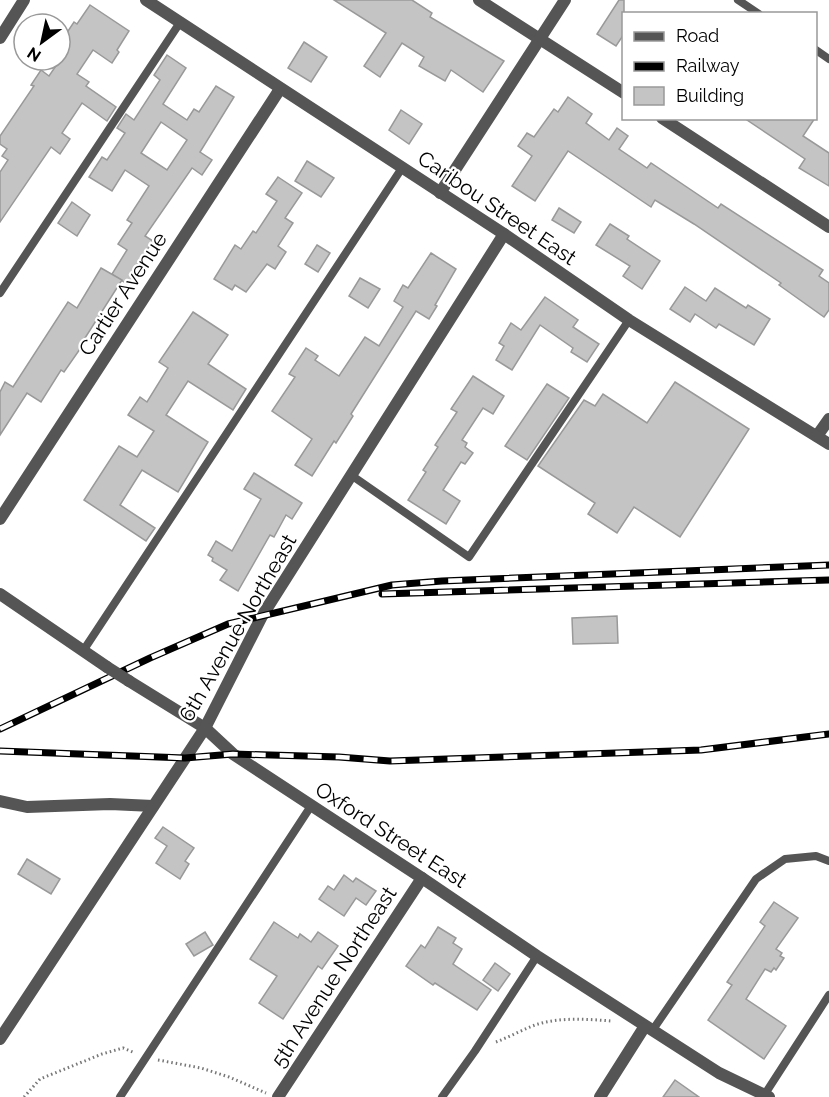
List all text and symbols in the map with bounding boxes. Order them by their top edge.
north arrow [12,12,72,72]
legend [622,12,817,120]
text: Road [676,25,719,46]
text: N [24,43,44,65]
text: Railway [676,55,740,76]
text: Building [676,85,744,106]
street label: Caribou Street East [413,145,581,270]
street label: Cartier Avenue [73,227,172,360]
street label: 6th Avenue Northeast [174,530,301,726]
street label: Oxford Street East [311,776,472,893]
street label: 5th Avenue Northeast [266,882,401,1072]

